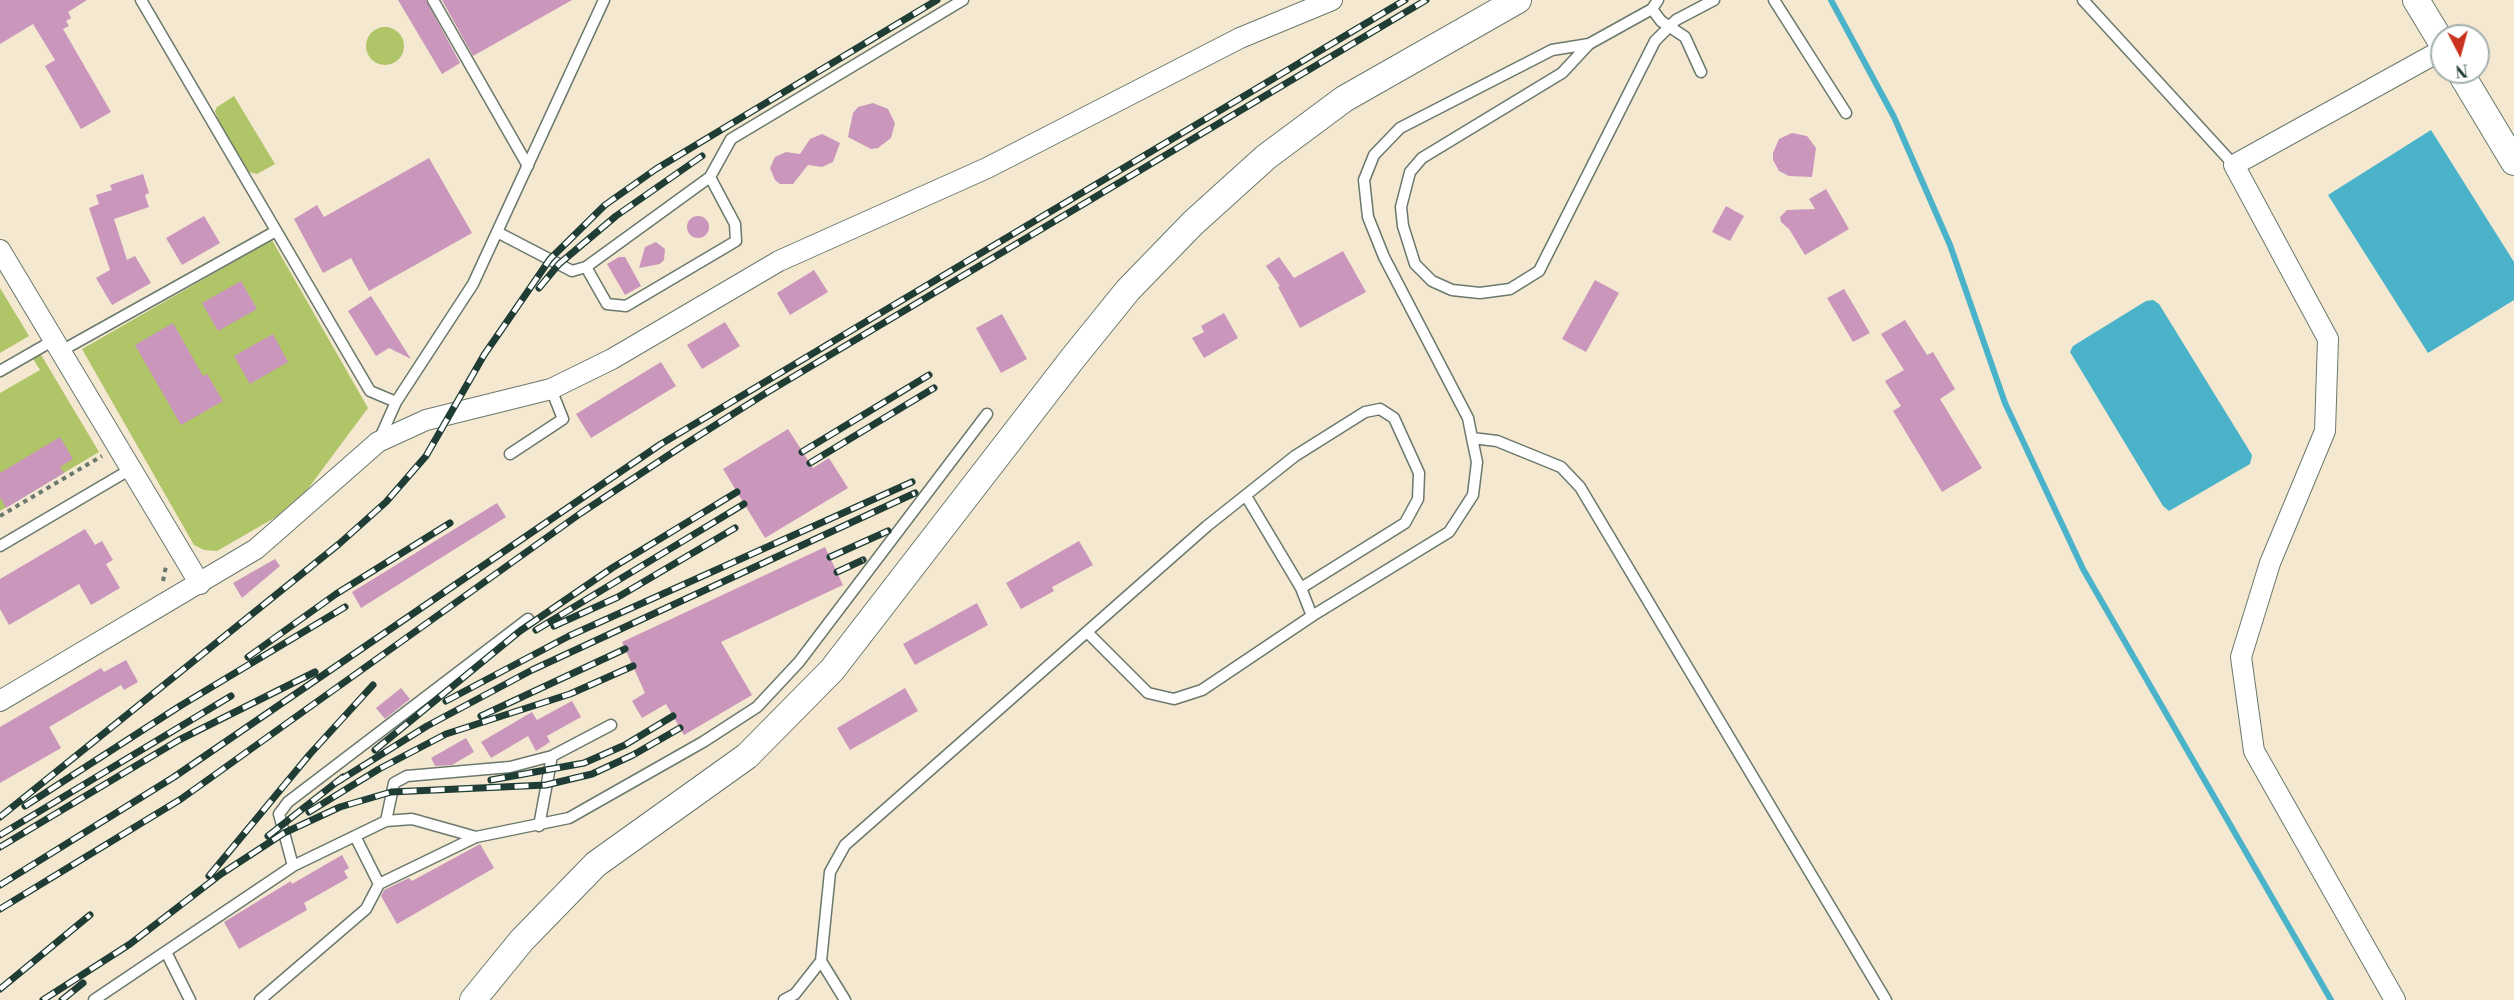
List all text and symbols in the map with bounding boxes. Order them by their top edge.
north arrow [2430,24,2490,84]
text: N [2454,59,2469,81]

